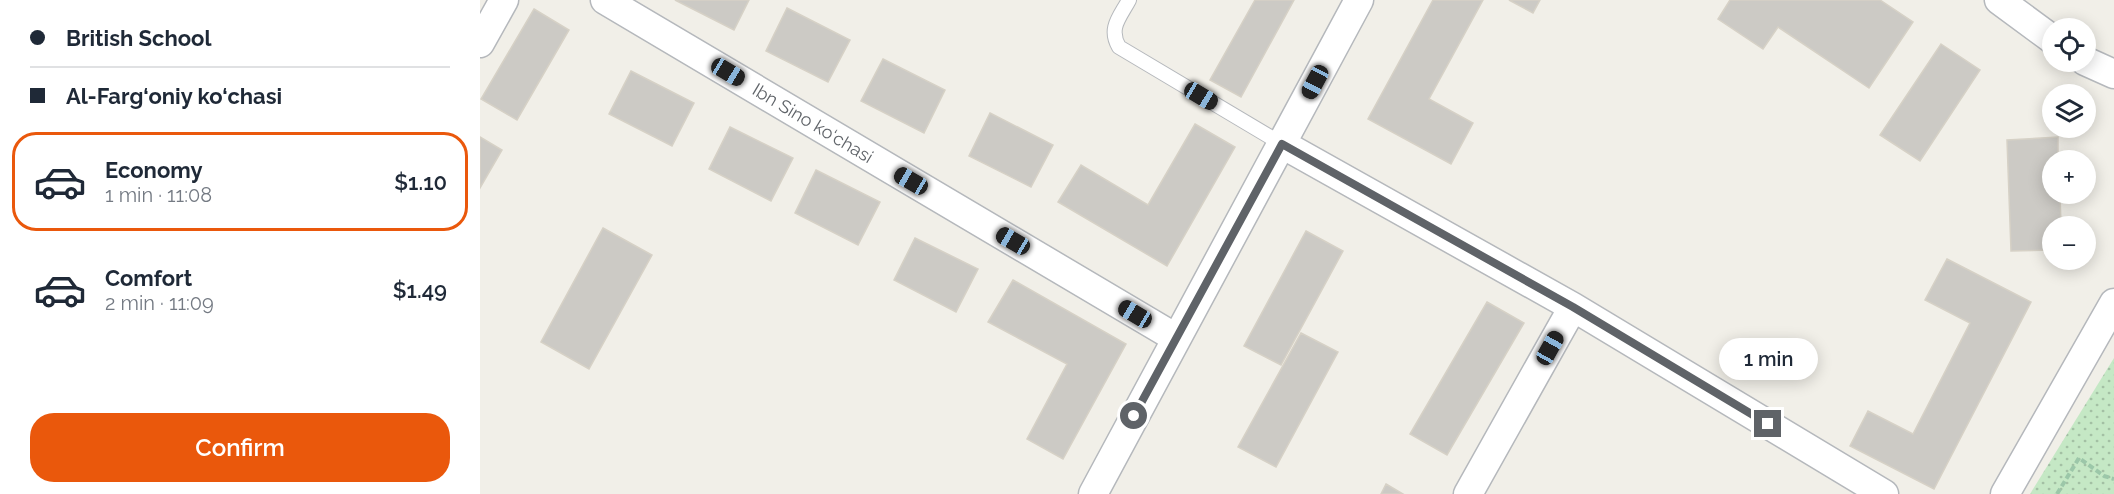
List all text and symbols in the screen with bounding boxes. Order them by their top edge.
map controls [2042,18,2096,270]
button: locate [2042,18,2096,72]
text: British School [66,25,211,51]
car [708,55,748,89]
car [1299,62,1331,102]
street label: Ibn Sino ko‘chasi [749,79,877,167]
car [1181,79,1221,113]
text: Al-Farg‘oniy ko‘chasi [66,83,282,109]
button: layers [2042,84,2096,138]
button: + [2042,150,2096,204]
icon: car [33,155,87,209]
text: Economy [105,157,203,183]
car [891,164,931,198]
text: $1.10 [394,169,447,195]
text: 1 min · 11:08 [105,183,212,207]
button: − [2042,216,2096,270]
car [993,224,1033,258]
icon: car [33,263,87,317]
text: Comfort [105,265,192,291]
text: $1.49 [393,277,447,303]
text: 2 min · 11:09 [105,291,214,315]
car [1115,297,1155,331]
car [1533,328,1567,368]
callout: 1 min [1718,337,1818,379]
text: 1 min [1744,347,1793,371]
route start [1120,402,1147,429]
route end [1754,410,1781,437]
button: Confirm [30,413,450,482]

